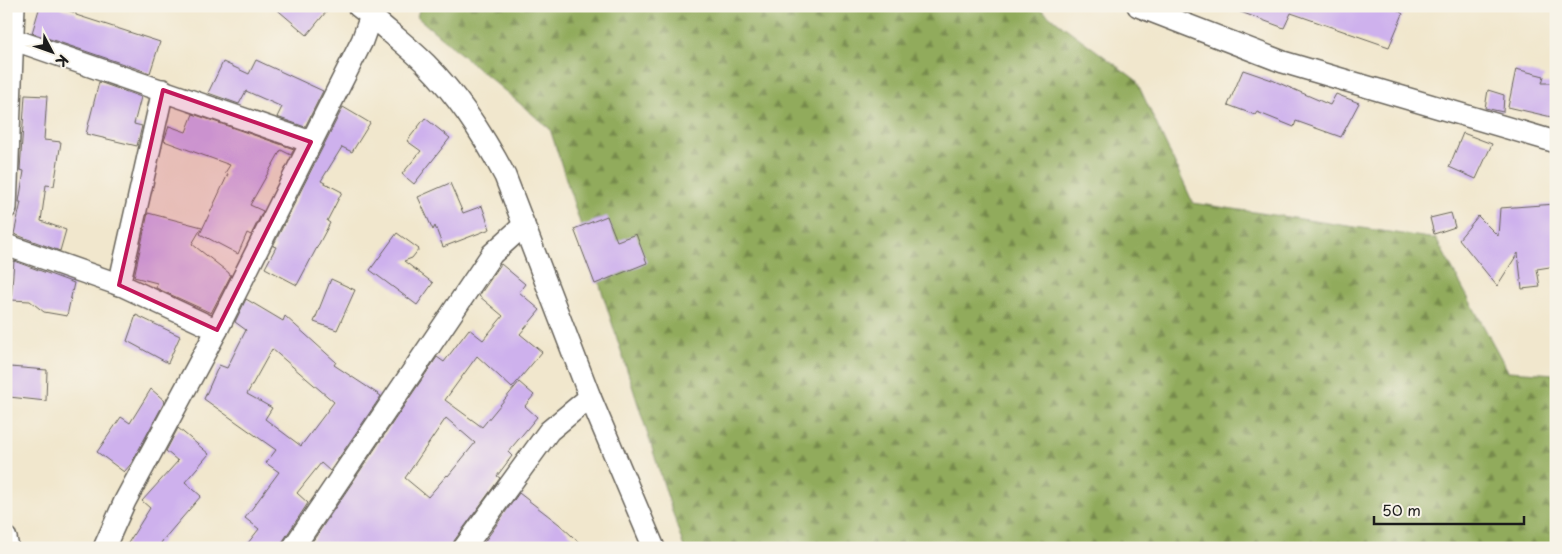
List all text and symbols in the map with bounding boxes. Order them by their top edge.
north arrow [28,28,78,78]
text: K [51,50,73,72]
scale bar [1374,494,1524,526]
text: 50 m [1382,498,1421,521]

